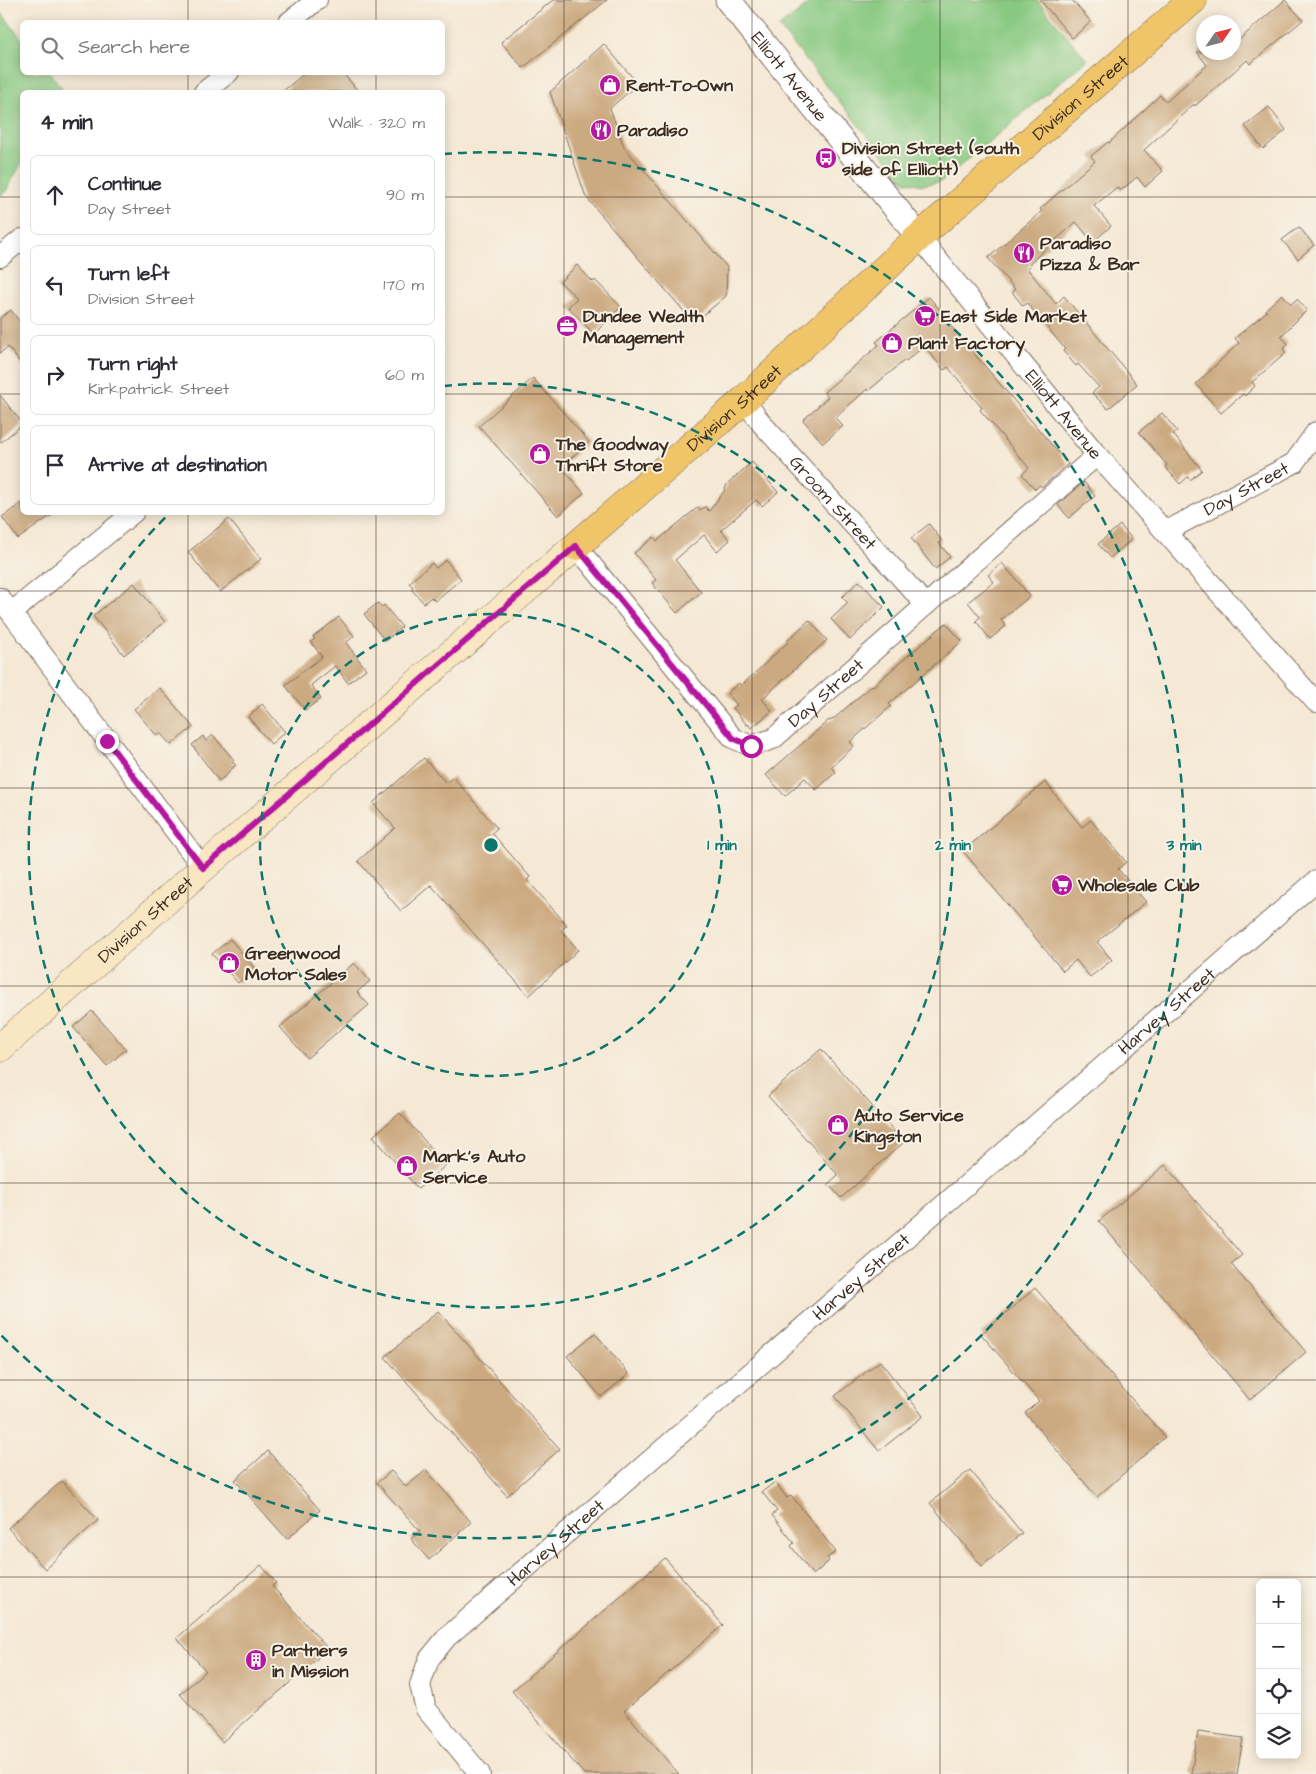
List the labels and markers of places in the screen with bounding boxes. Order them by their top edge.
shop icon: Rent-To-Own [598,73,622,97]
place label: Rent-To-Own [626,73,733,98]
restaurant icon: Paradiso [589,118,613,142]
place label: Paradiso [617,118,689,143]
place label: Division Street (south side of Elliott) [842,136,1020,182]
bus stop icon: Division Street (south side of Elliott) [814,146,838,170]
place label: Paradiso Pizza & Bar [1040,231,1140,277]
restaurant icon: Paradiso Pizza & Bar [1012,241,1036,265]
place label: Dundee Wealth Management [583,304,705,351]
supermarket icon: East Side Market [913,304,937,328]
place label: East Side Market [941,304,1088,329]
office icon: Dundee Wealth Management [555,314,579,338]
shop icon: Plant Factory [880,331,904,355]
place label: Plant Factory [908,331,1025,357]
place label: The Goodway Thrift Store [555,432,669,478]
shop icon: The Goodway Thrift Store [528,442,552,466]
centre of rings [482,836,500,854]
supermarket icon: Wholesale Club [1050,873,1074,897]
place label: Wholesale Club [1077,873,1200,898]
place label: Greenwood Motor Sales [245,941,347,987]
shop icon: Greenwood Motor Sales [217,951,241,975]
place label: Auto Service Kingston [854,1103,964,1150]
shop icon: Auto Service Kingston [826,1113,850,1137]
place label: Mark's Auto Service [422,1144,526,1190]
shop icon: Mark's Auto Service [395,1154,419,1178]
place label: Partners in Mission [272,1638,348,1684]
building icon: Partners in Mission [244,1648,268,1672]

